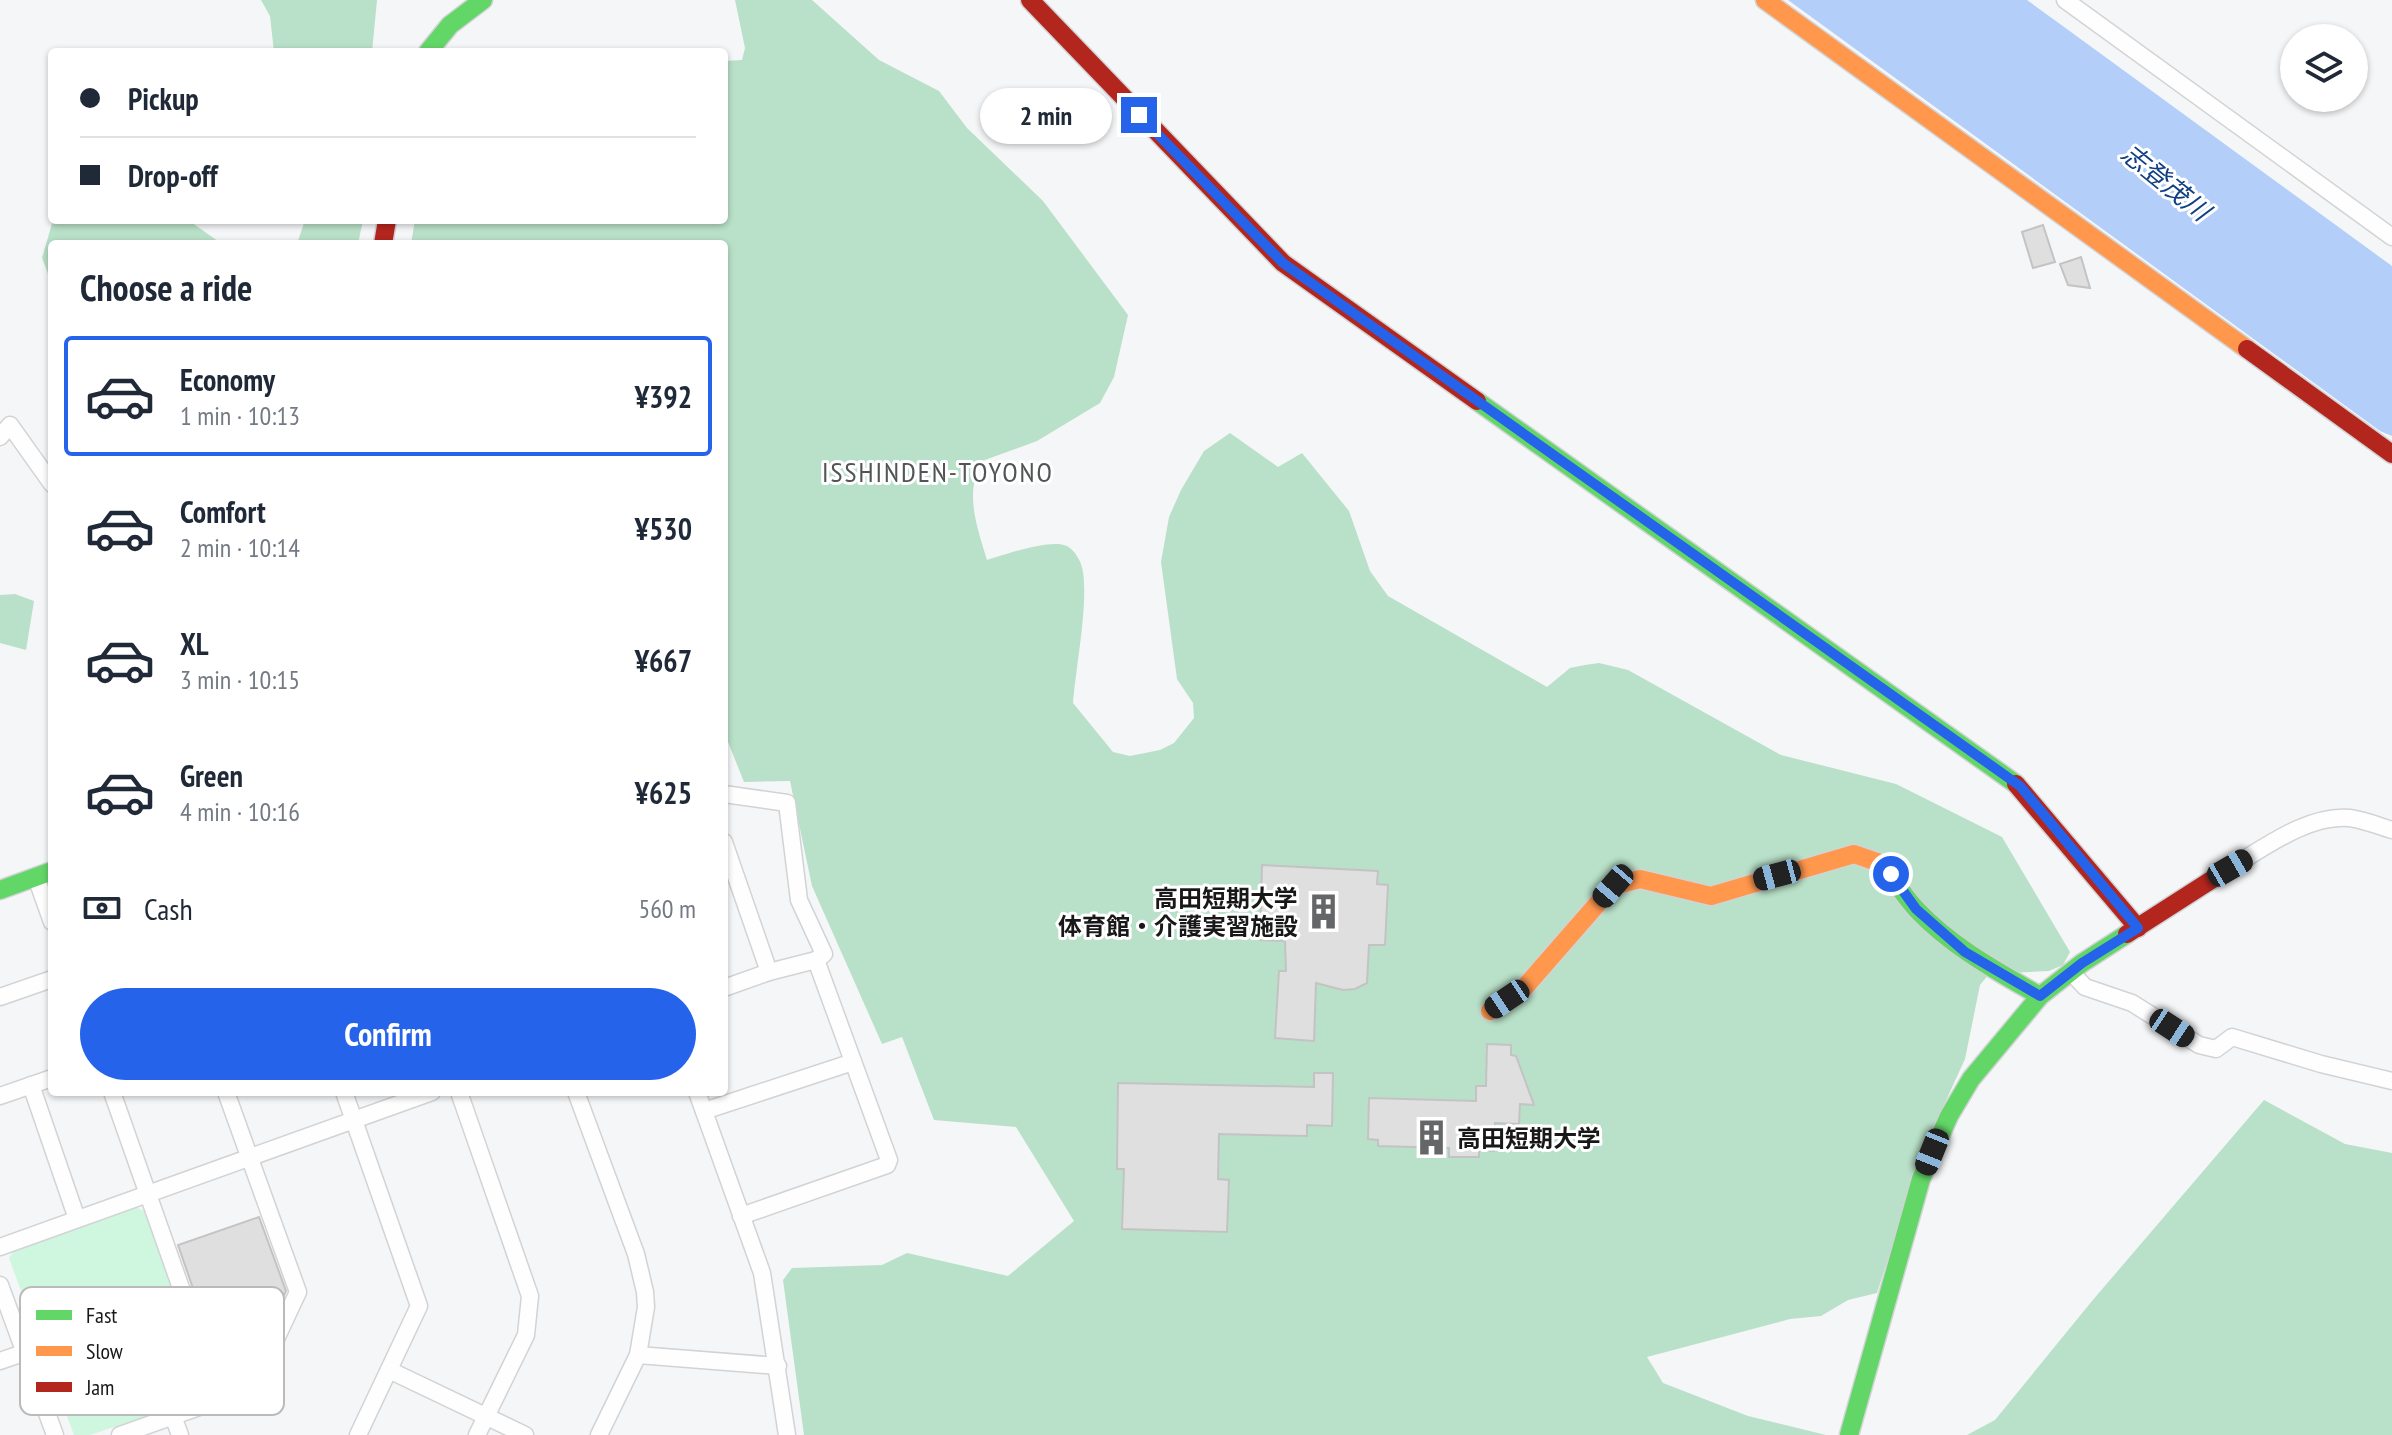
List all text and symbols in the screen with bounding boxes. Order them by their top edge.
map controls [2280,24,2368,112]
button: layers [2280,24,2368,112]
text: Pickup [128,79,199,118]
callout: 2 min [979,87,1111,143]
route end [1121,97,1157,133]
text: 2 min [1020,99,1072,132]
water label: 志登茂川 [2115,136,2219,229]
text: Drop-off [128,156,218,195]
text: Choose a ride [80,264,252,311]
icon: car [84,360,156,432]
text: Economy [180,360,275,399]
text: ¥392 [635,377,692,416]
text: 1 min · 10:13 [180,399,300,432]
district label: ISSHINDEN-TOYONO [822,453,1054,490]
icon: car [84,492,156,564]
text: Comfort [180,492,266,531]
text: ¥530 [635,509,692,548]
text: 2 min · 10:14 [180,531,300,564]
icon: car [84,624,156,696]
text: XL [180,624,209,663]
text: ¥667 [635,641,692,680]
text: 3 min · 10:15 [180,663,300,696]
icon: car [84,756,156,828]
text: Green [180,756,243,795]
text: ¥625 [635,773,692,812]
text: 4 min · 10:16 [180,795,300,828]
car [2203,846,2257,890]
route start [1873,856,1909,892]
car [1751,857,1803,893]
car [1588,860,1638,912]
place label: 高田短期大学 体育館・介護実習施設 [1058,883,1298,942]
icon: cash [80,886,124,930]
text: Cash [144,889,193,928]
text: 560 m [638,892,696,925]
building icon: 高田短期大学 体育館・介護実習施設 [1305,893,1343,931]
car [1480,976,1534,1022]
button: Confirm [80,988,696,1080]
car [2145,1005,2199,1051]
building icon: 高田短期大学 [1412,1119,1450,1157]
place label: 高田短期大学 [1457,1123,1601,1154]
car [1912,1125,1952,1179]
legend [20,1287,284,1415]
text: Fast [86,1301,117,1329]
text: Slow [86,1337,123,1365]
text: Jam [85,1373,114,1401]

